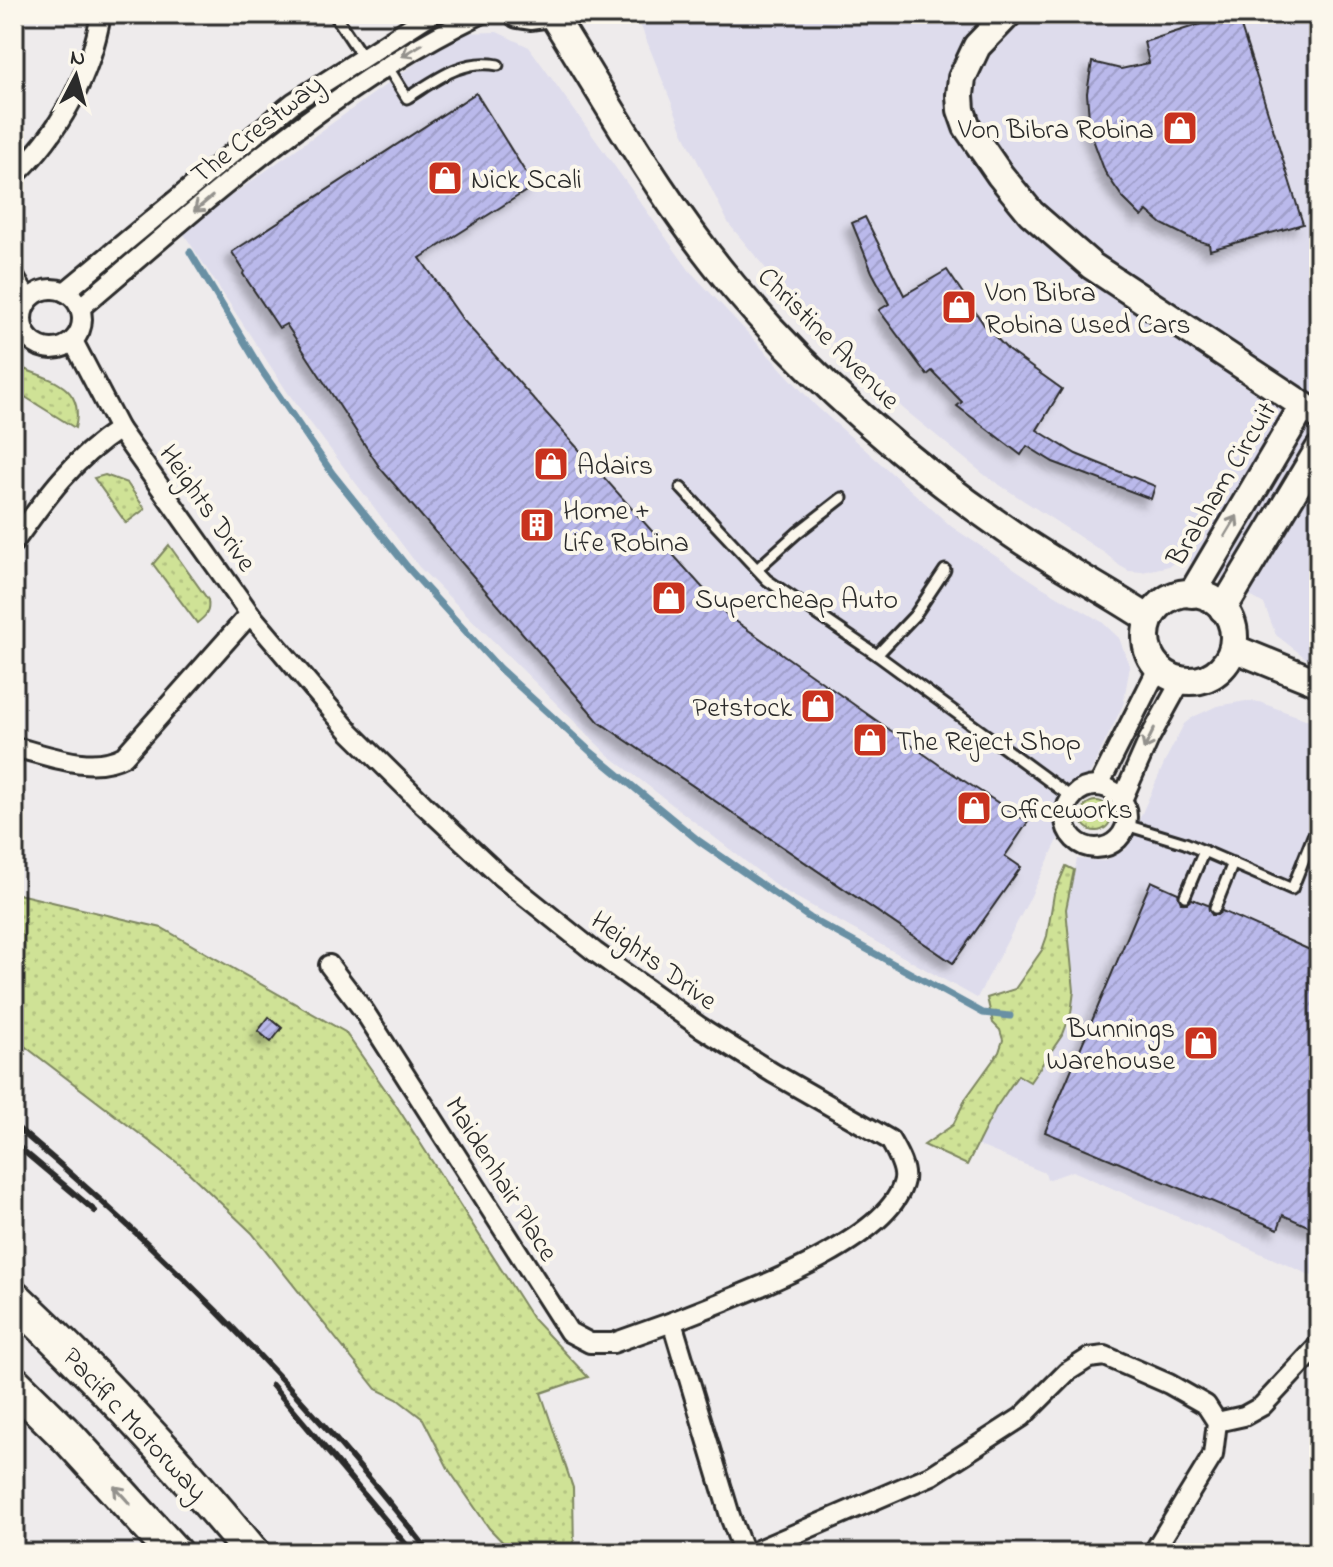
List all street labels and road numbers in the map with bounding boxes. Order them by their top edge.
street label: The Crestway [183,66,333,196]
street label: Christine Avenue [747,258,909,421]
street label: Brabham Circuit [1157,395,1288,576]
street label: Heights Drive [147,437,266,582]
street label: Heights Drive [581,902,725,1022]
street label: Maidenhair Place [433,1089,567,1271]
street label: Pacific Motorway [51,1339,216,1512]

